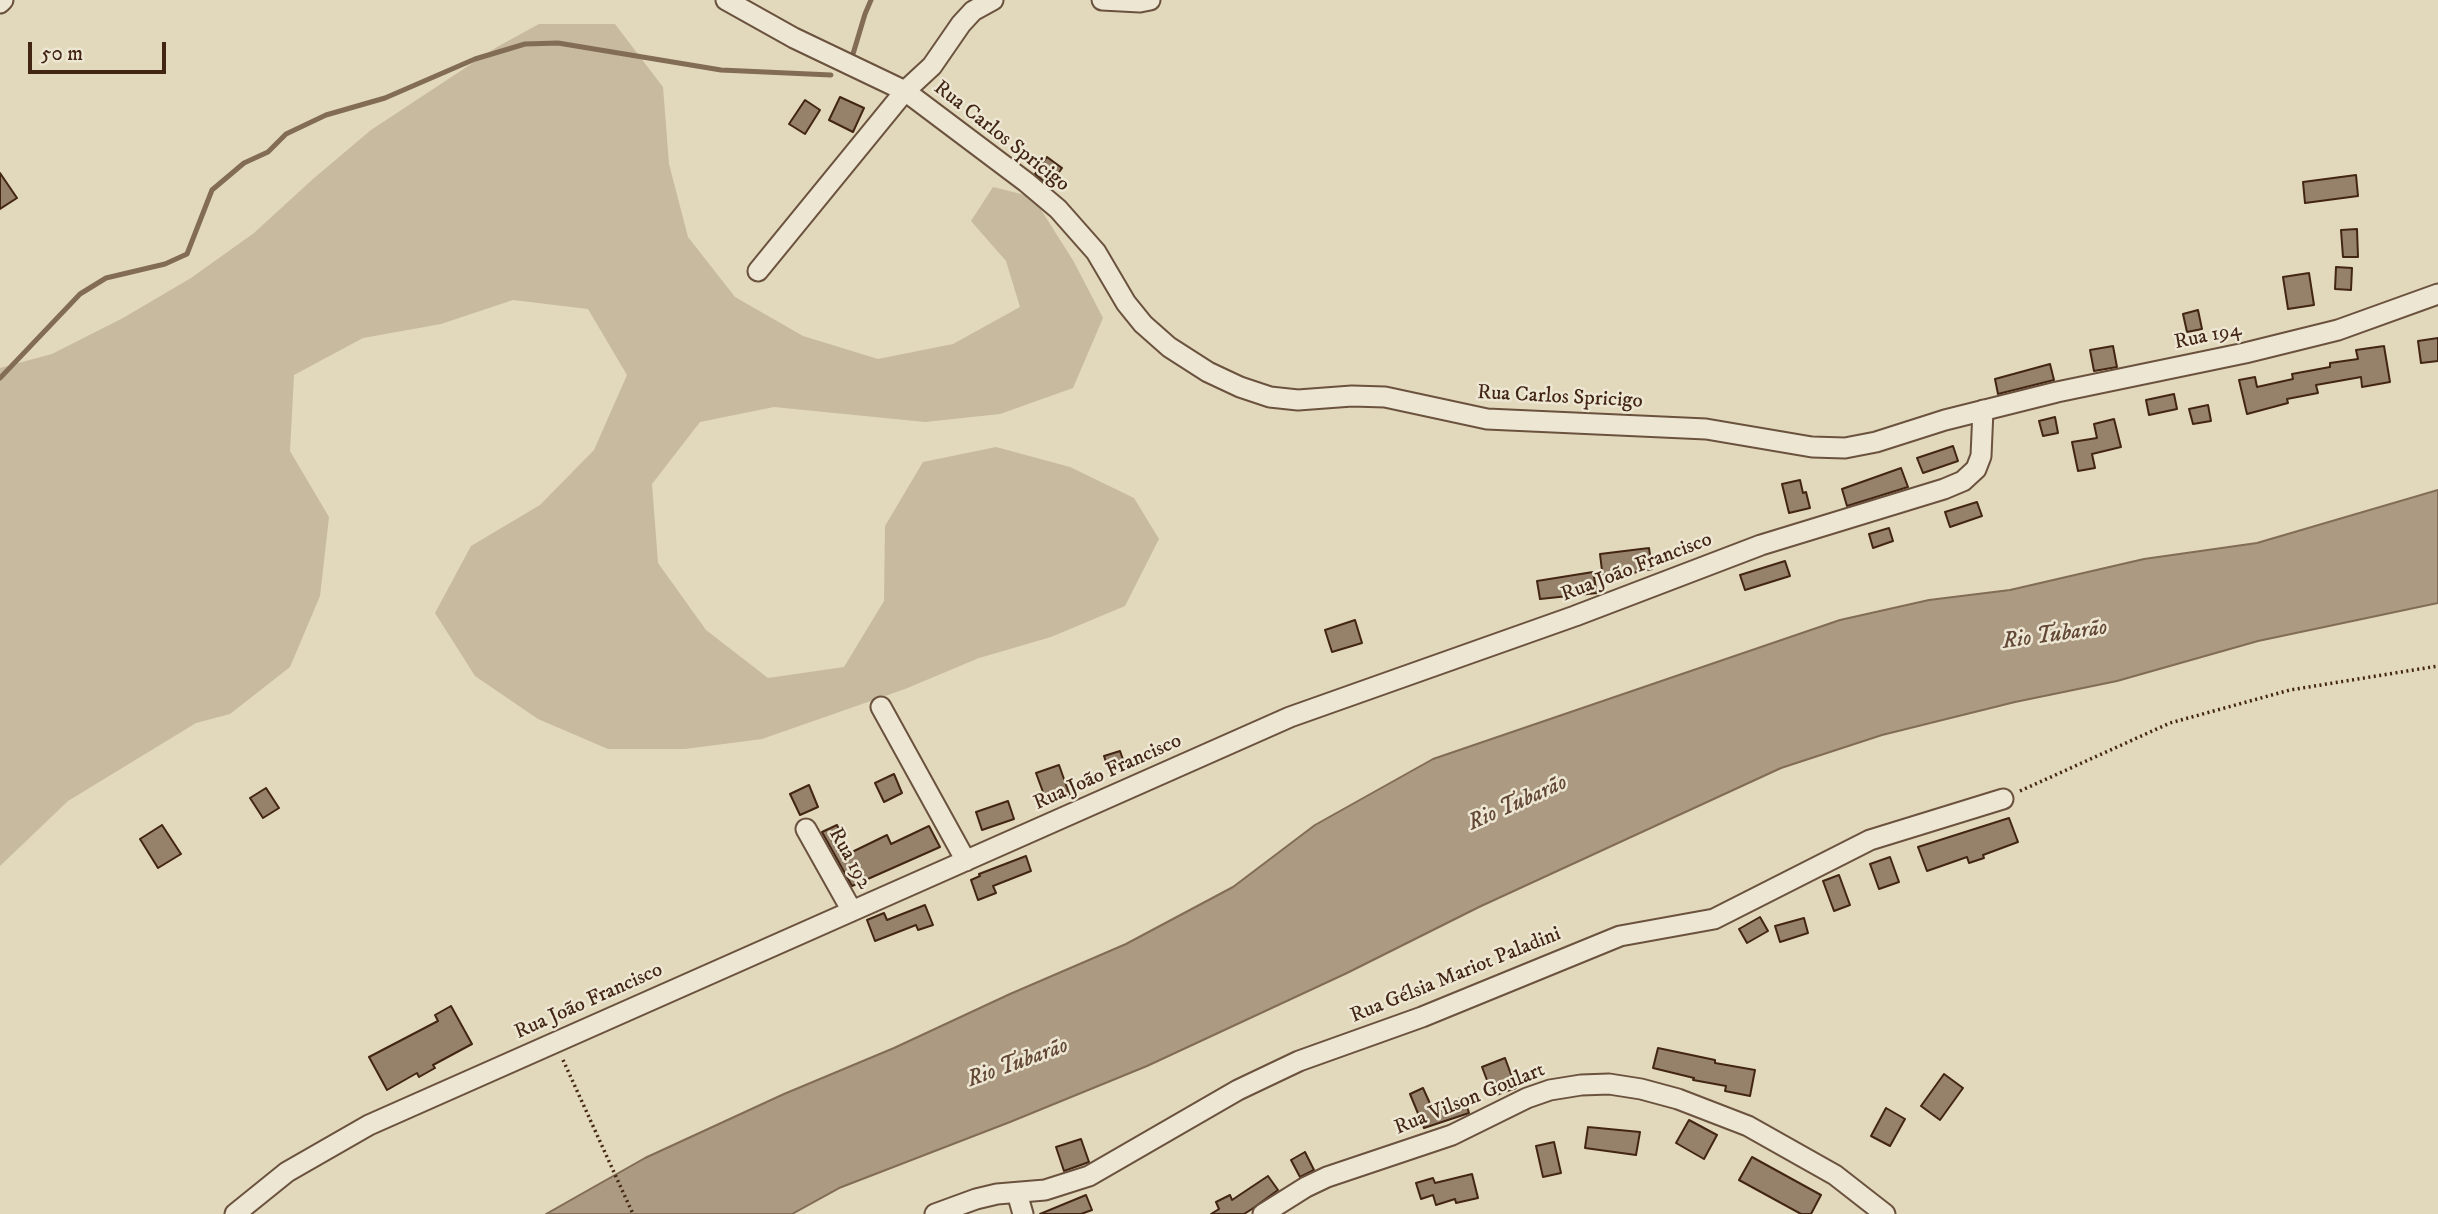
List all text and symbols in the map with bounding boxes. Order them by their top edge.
scale bar [32,28,170,72]
text: 50 m [41,41,83,67]
street label: Rua Carlos Spricigo [928,76,1074,198]
street label: Rua 194 [2172,318,2244,356]
street label: Rua Carlos Spricigo [1477,381,1643,415]
street label: Rua João Francisco [1558,528,1716,608]
water label: Rio Tubarão [2001,615,2109,657]
street label: Rua João Francisco [1030,729,1186,817]
water label: Rio Tubarão [1464,770,1572,838]
street label: Rua 192 [822,824,876,894]
street label: Rua Gélsia Mariot Paladini [1347,922,1565,1030]
street label: Rua João Francisco [511,958,667,1046]
water label: Rio Tubarão [964,1033,1072,1095]
street label: Rua Vilson Goulart [1391,1058,1549,1142]

